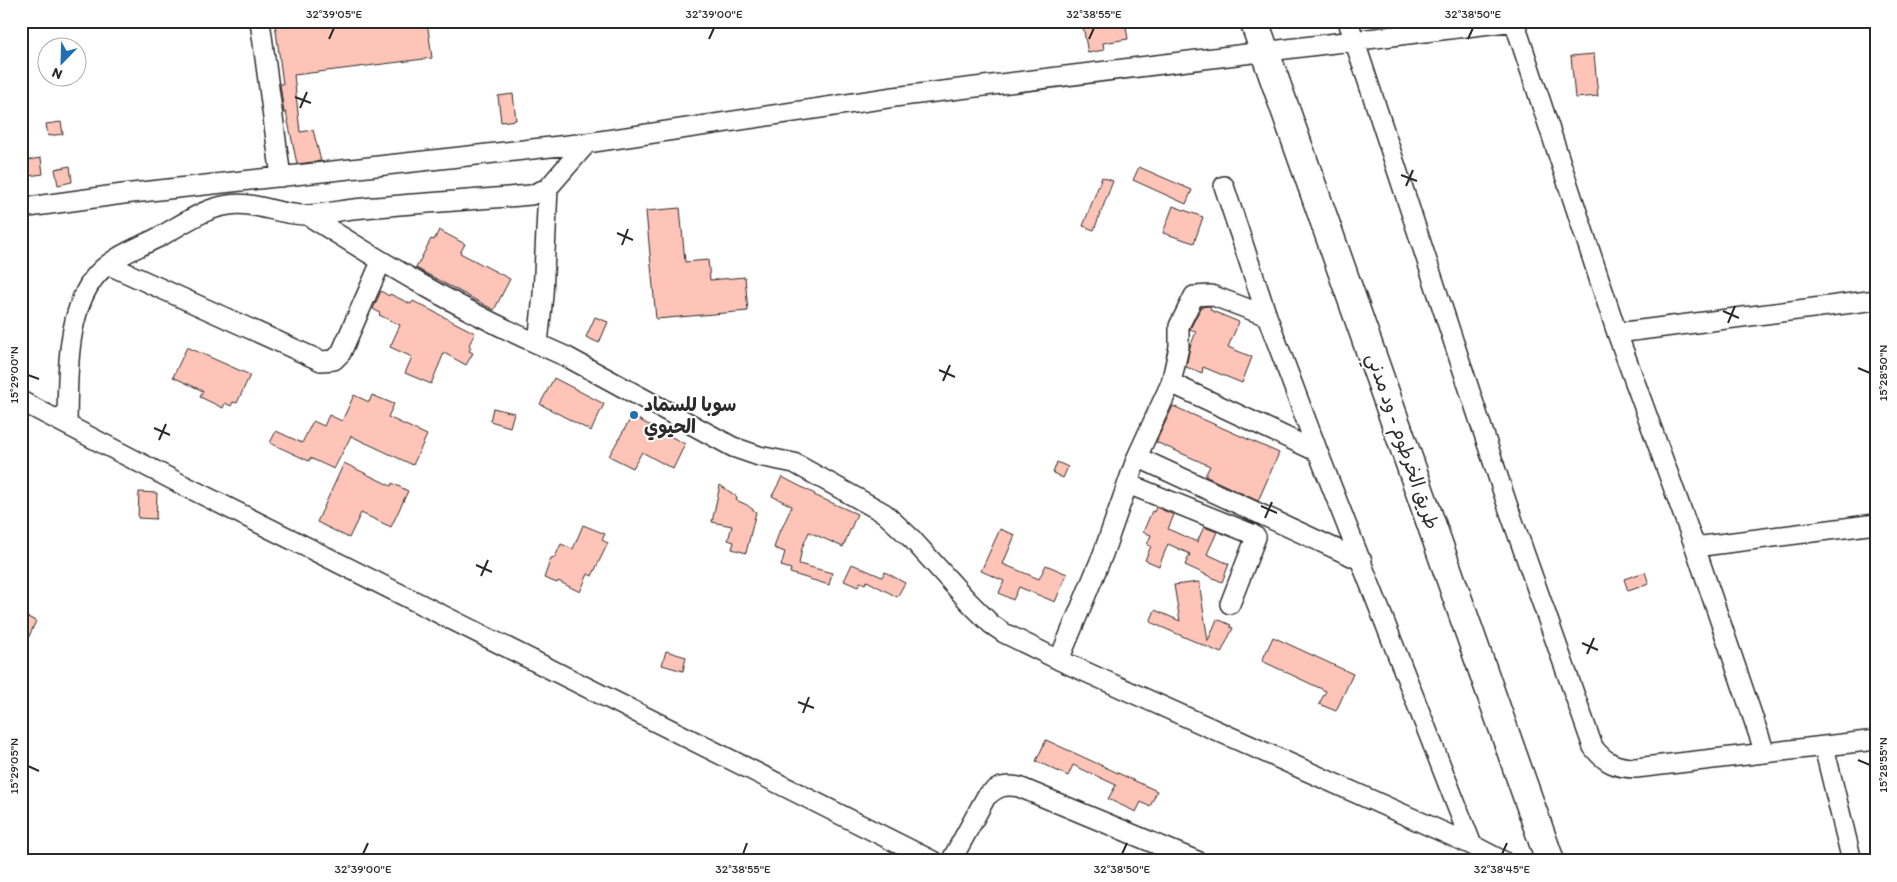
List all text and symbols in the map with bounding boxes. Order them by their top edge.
text: 32°39'05"E [306,7,362,21]
text: 32°39'00"E [685,7,743,21]
text: 32°38'55"E [1066,7,1122,21]
text: 32°38'50"E [1445,7,1502,21]
north arrow [38,38,88,88]
text: N [49,64,65,83]
text: 15°28'50"N [1876,345,1890,401]
text: 15°29'00"N [7,346,21,404]
street label: طريق الخرطوم - ود مدني [1357,350,1444,534]
place label: سوبا للسماد الحيوي [644,393,736,441]
marker: سوبا للسماد الحيوي [628,409,640,421]
text: 15°28'55"N [1876,737,1890,793]
text: 15°29'05"N [7,738,21,794]
text: 32°39'00"E [334,862,392,876]
text: 32°38'55"E [715,862,771,876]
text: 32°38'50"E [1094,862,1151,876]
text: 32°38'45"E [1474,862,1530,876]

